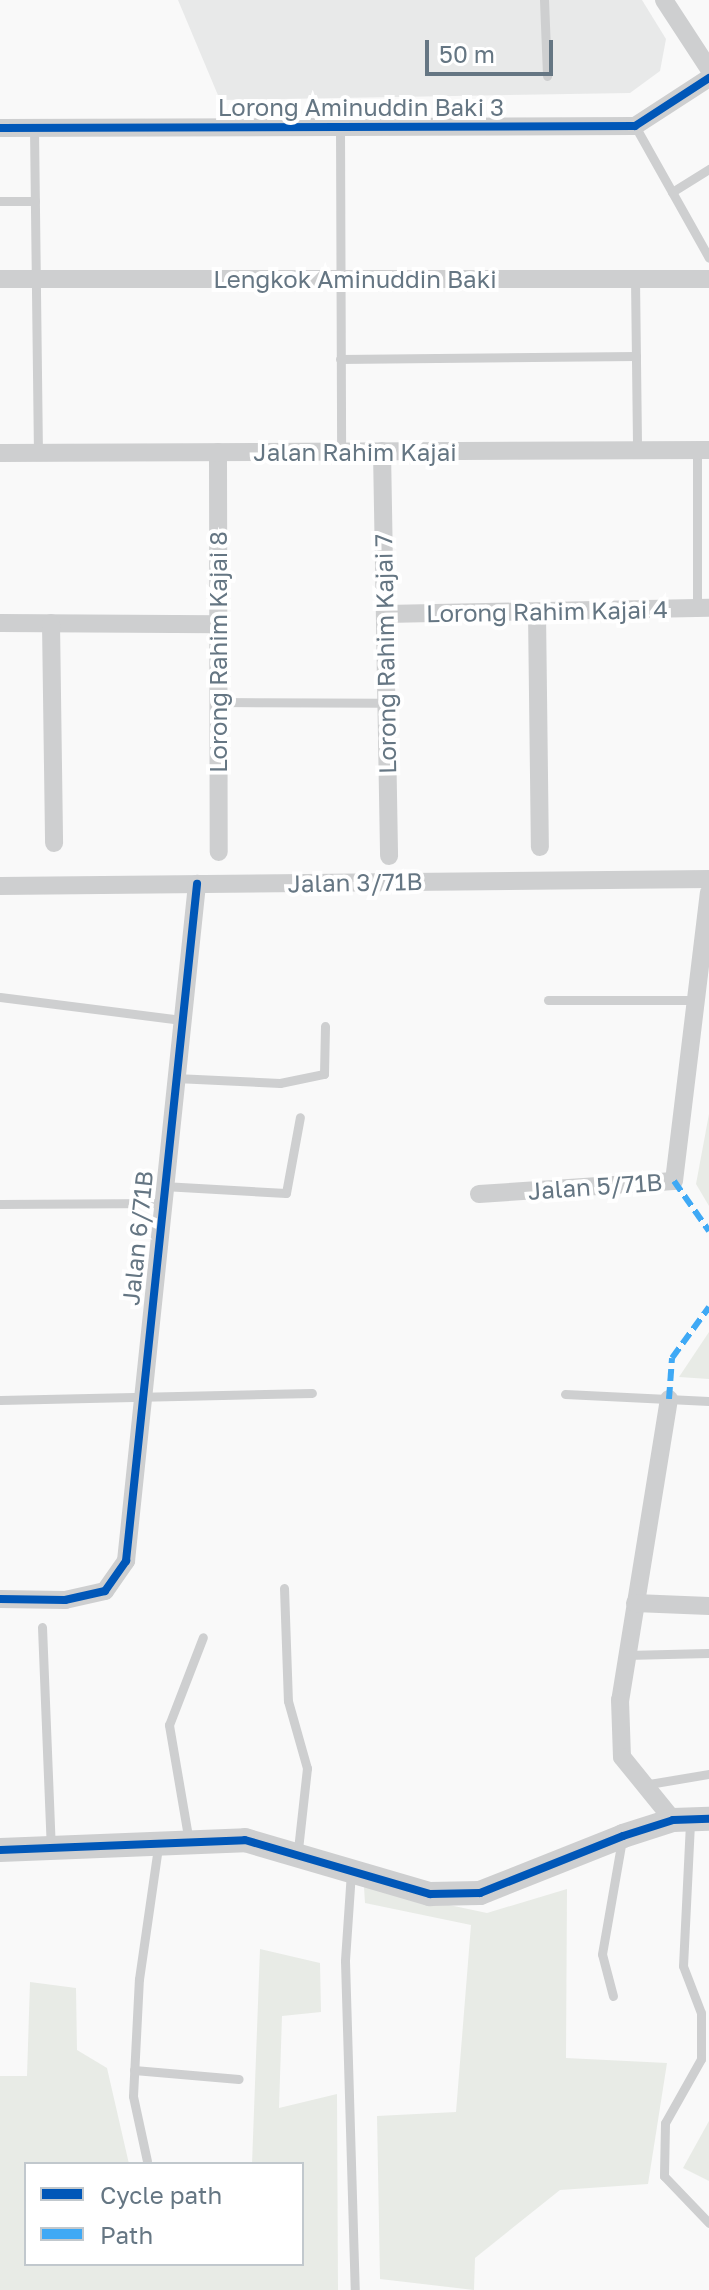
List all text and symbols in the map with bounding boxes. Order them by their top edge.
scale bar [429,24,557,74]
text: 50 m [439,39,495,68]
street label: Lorong Aminuddin Baki 3 [218,93,504,121]
street label: Lengkok Aminuddin Baki [213,265,497,293]
street label: Jalan Rahim Kajai [253,438,457,466]
street label: Lorong Rahim Kajai 8 [204,531,232,773]
street label: Lorong Rahim Kajai 7 [369,534,401,774]
street label: Lorong Rahim Kajai 4 [426,594,668,628]
street label: Jalan 3/71B [287,866,423,898]
street label: Jalan 5/71B [527,1167,663,1205]
street label: Jalan 6/71B [116,1169,158,1307]
legend [24,2162,304,2266]
text: Cycle path [100,2180,222,2209]
text: Path [100,2220,153,2249]

